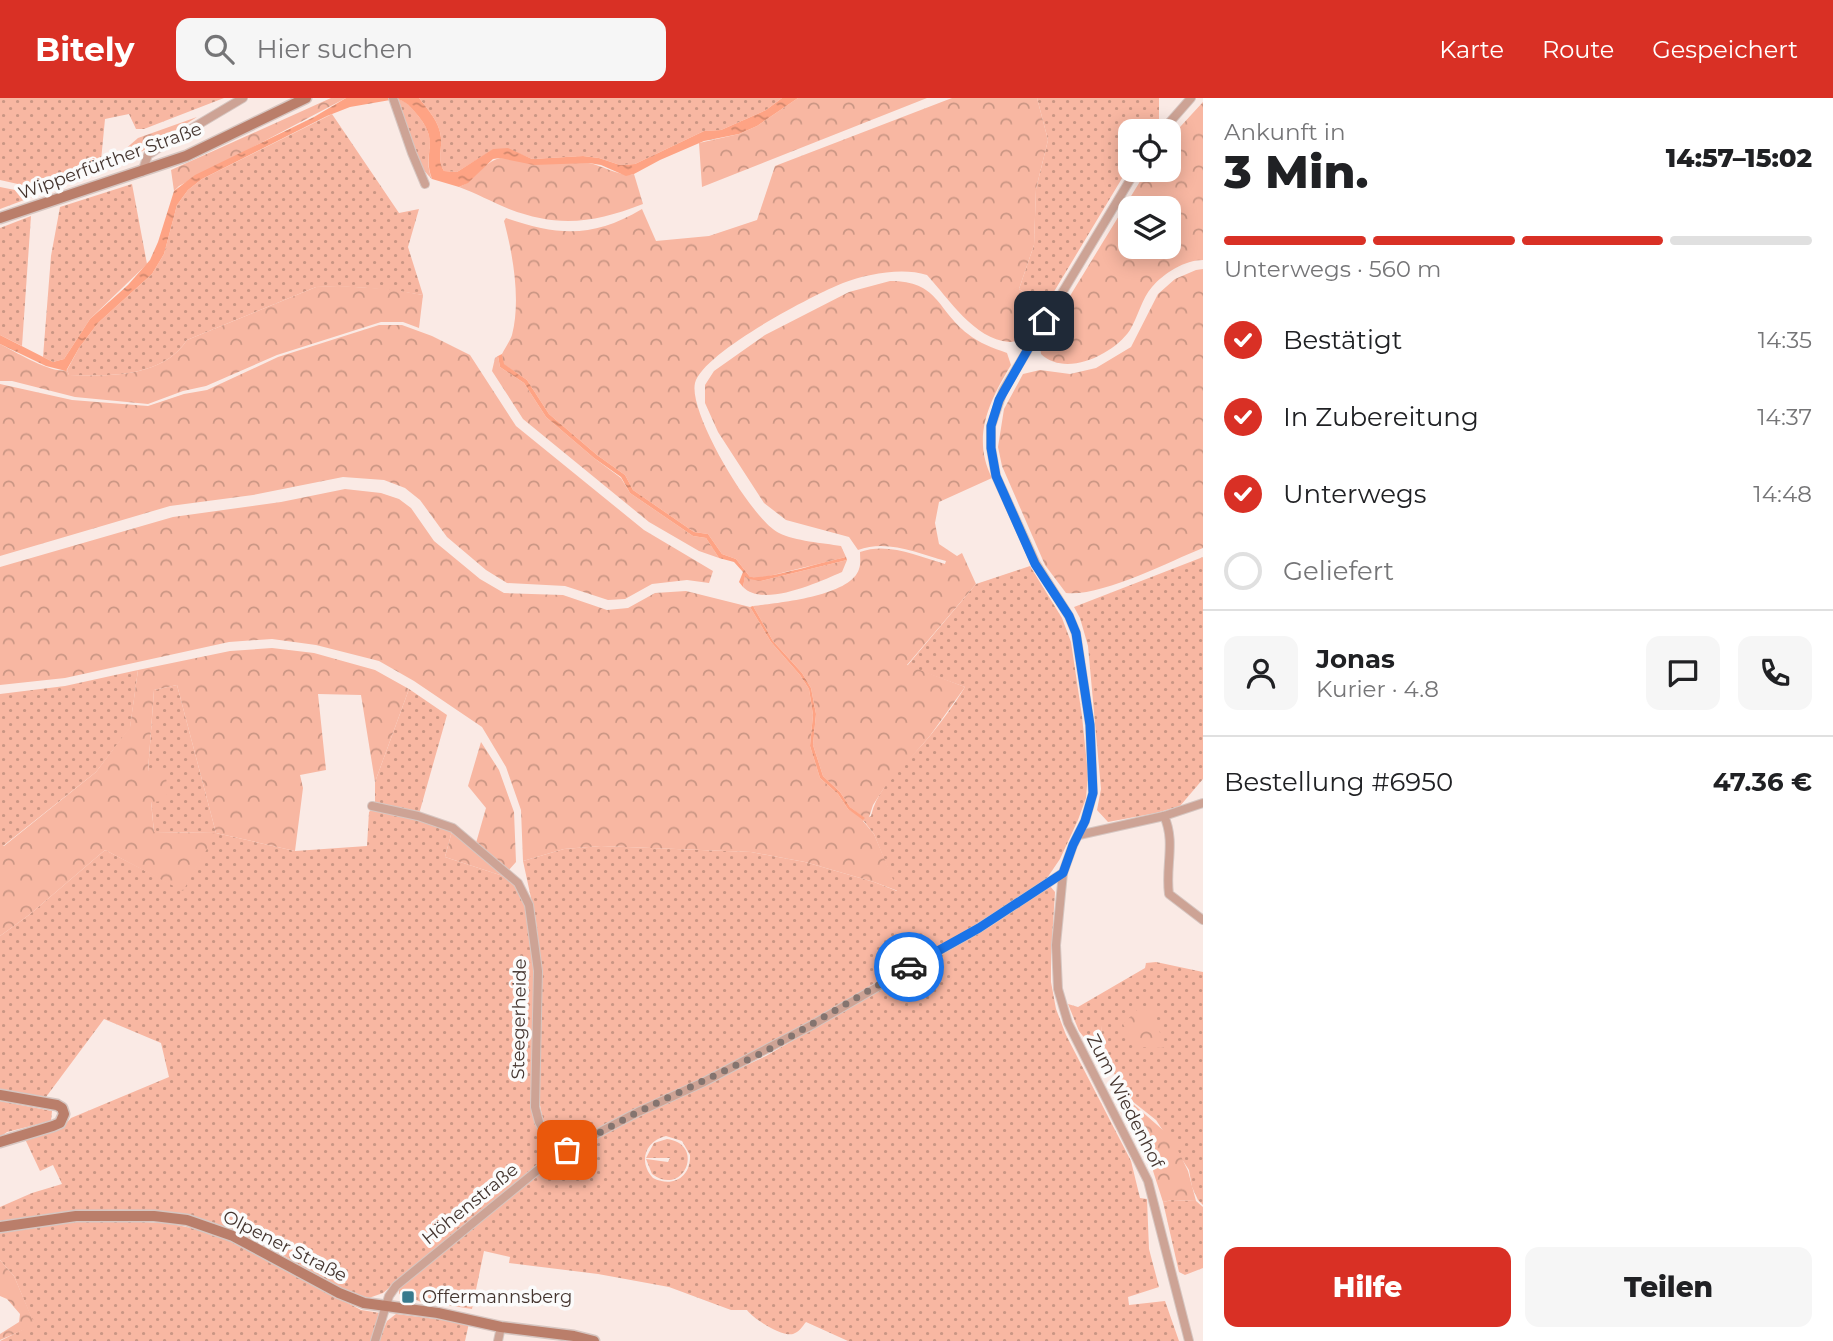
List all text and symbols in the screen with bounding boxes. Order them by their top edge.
search box [176,18,666,81]
text: Bitely [35,29,134,69]
icon: search [200,30,238,68]
text: Hier suchen [256,33,413,65]
text: Karte [1439,35,1504,64]
text: Route [1542,35,1614,64]
text: Gespeichert [1652,35,1798,64]
street label: Wipperfürther Straße [15,118,205,204]
text: Ankunft in [1224,118,1345,146]
map controls [1118,119,1181,259]
button: locate [1118,119,1181,182]
text: 14:57–15:02 [1666,142,1812,174]
text: 3 Min. [1224,143,1368,200]
button: layers [1118,196,1181,259]
text: Unterwegs · 560 m [1224,255,1441,283]
pin [1014,291,1074,351]
icon: home [1025,302,1063,340]
icon: check [1224,321,1262,359]
text: Bestätigt [1283,324,1402,356]
text: 14:35 [1758,326,1812,354]
icon: check [1224,398,1262,436]
text: In Zubereitung [1283,401,1479,433]
text: 14:37 [1757,403,1812,431]
icon: check [1224,475,1262,513]
text: Unterwegs [1283,478,1426,510]
text: 14:48 [1753,480,1812,508]
text: Geliefert [1283,555,1394,587]
button: person [1224,636,1298,710]
button: chat [1646,636,1720,710]
button: phone [1738,636,1812,710]
text: Jonas [1316,643,1395,675]
text: Kurier · 4.8 [1316,675,1439,703]
text: Bestellung #6950 [1224,766,1453,798]
text: 47.36 € [1713,766,1812,798]
courier [874,932,944,1002]
icon: car [890,948,928,986]
street label: Steegerheide [507,958,531,1080]
street label: Zum Wiedenhof [1082,1030,1169,1173]
pin [537,1120,597,1180]
icon: bag [548,1131,586,1169]
street label: Höhenstraße [418,1158,523,1249]
street label: Olpener Straße [219,1205,351,1287]
button: Hilfe [1224,1247,1511,1327]
button: Teilen [1525,1247,1812,1327]
place label: Offermannsberg [422,1286,572,1308]
marker: Offermannsberg [400,1289,416,1305]

